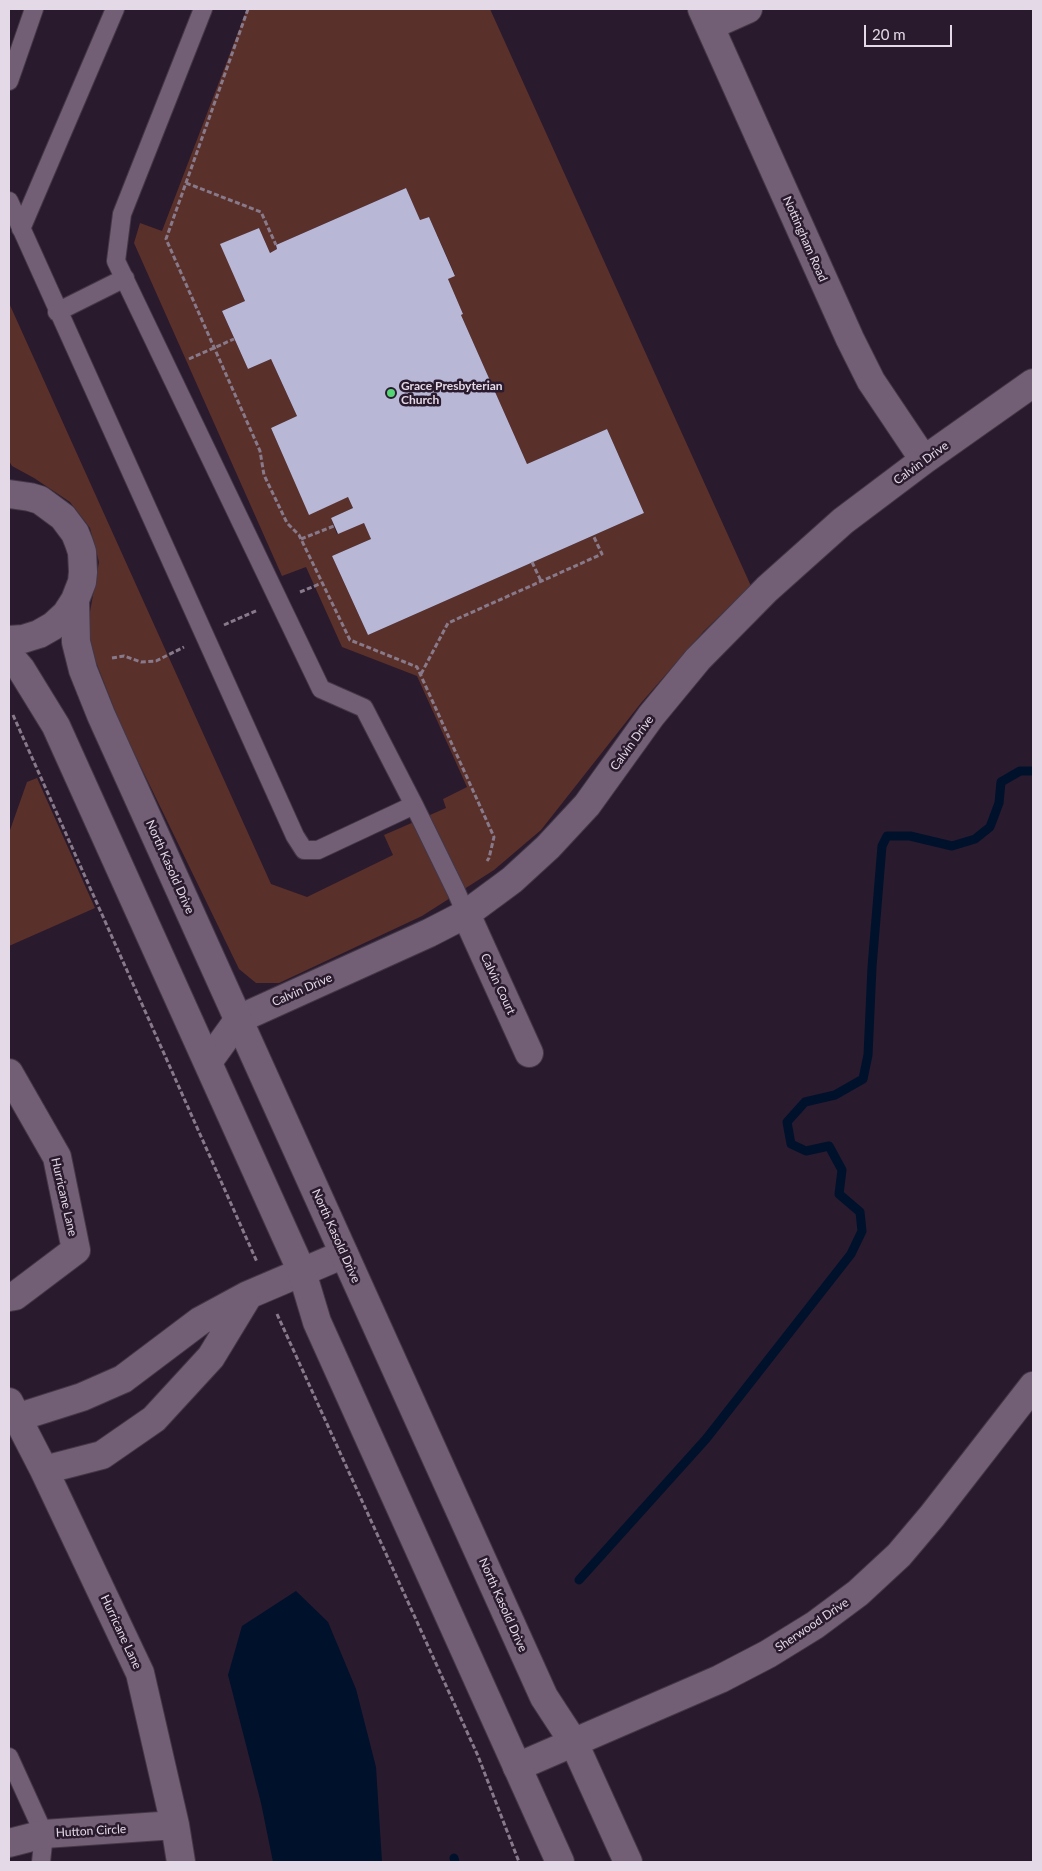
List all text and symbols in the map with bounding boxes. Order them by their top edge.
scale bar [867,15,954,47]
text: 20 m [872,25,906,43]
street label: Nottingham Road [780,194,830,284]
place label: Grace Presbyterian Church [401,379,503,407]
marker: Grace Presbyterian Church [385,387,397,399]
street label: Calvin Drive [891,438,951,488]
street label: Calvin Drive [607,713,657,773]
street label: North Kasold Drive [143,818,197,916]
street label: Calvin Court [478,951,518,1017]
street label: Calvin Drive [270,970,334,1010]
street label: Hurricane Lane [48,1156,80,1238]
street label: North Kasold Drive [309,1187,363,1285]
street label: North Kasold Drive [476,1556,530,1654]
street label: Hurricane Lane [98,1593,144,1671]
street label: Sherwood Drive [773,1595,851,1655]
street label: Hutton Circle [55,1822,127,1840]

